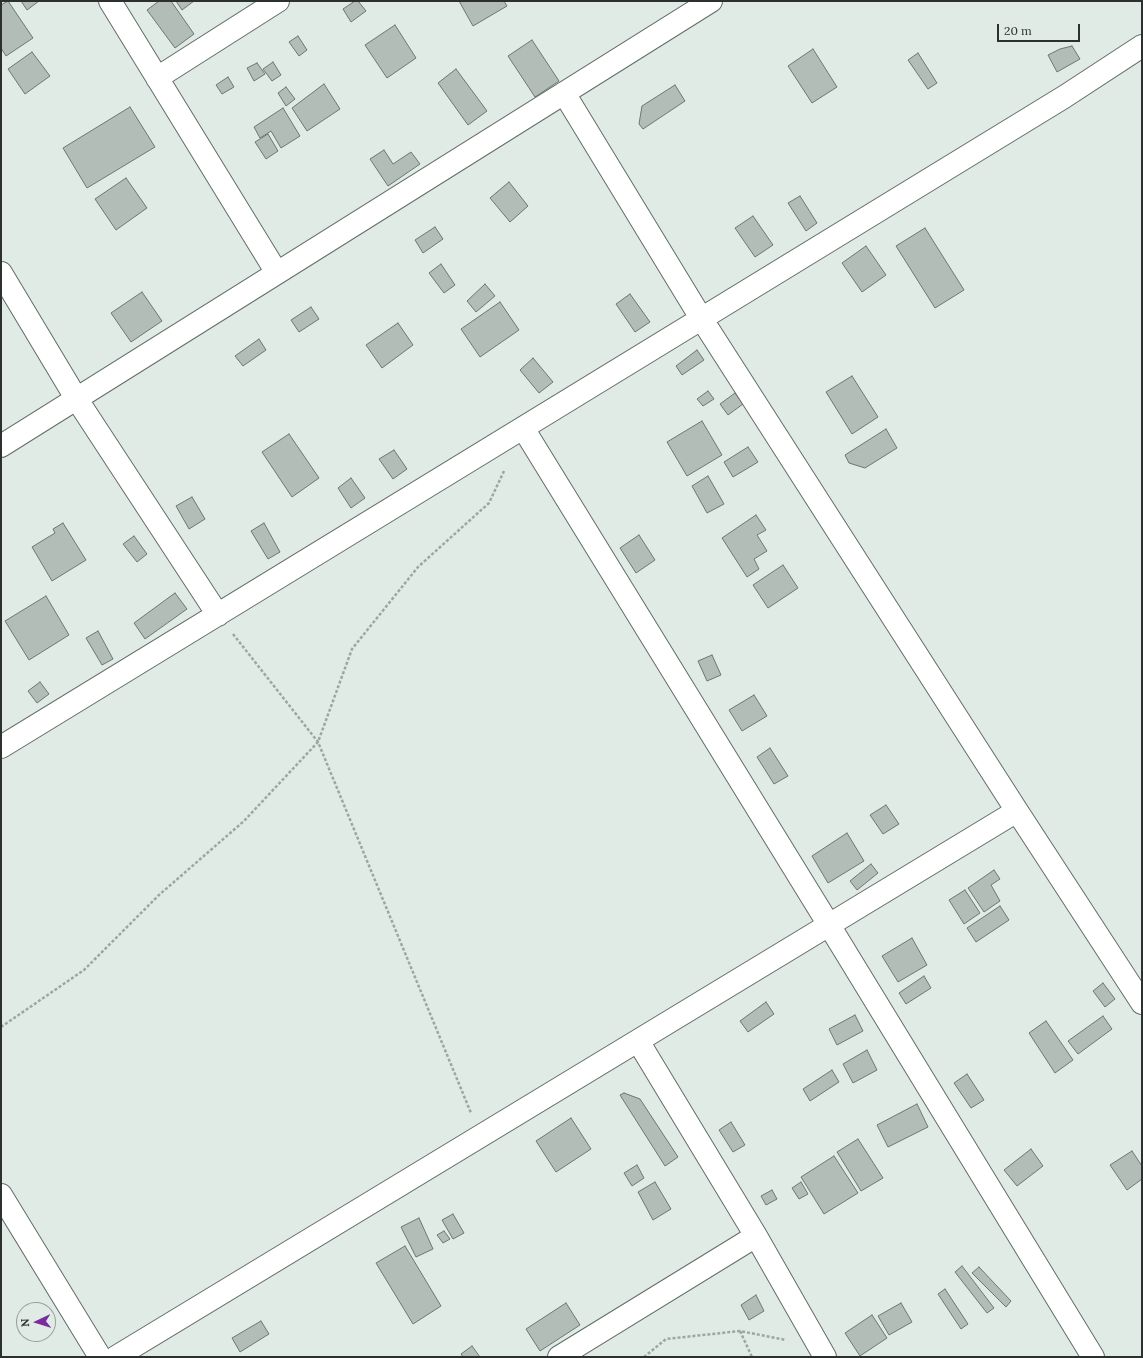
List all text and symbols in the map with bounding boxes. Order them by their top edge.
scale bar [999,16,1082,42]
text: 20 m [1004,23,1032,38]
north arrow [16,1302,56,1342]
text: N [18,1318,32,1328]

